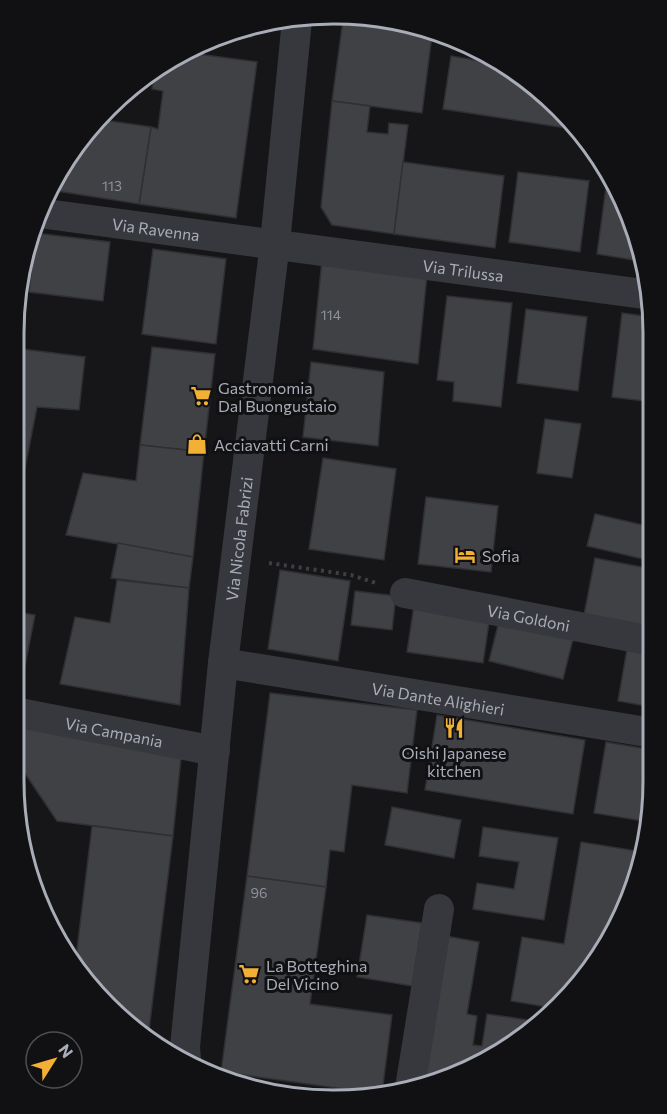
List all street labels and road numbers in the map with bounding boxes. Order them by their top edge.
street label: Via Ravenna [111,213,201,244]
street label: Via Trilussa [421,255,505,285]
street label: Via Nicola Fabrizi [221,476,255,602]
street label: Via Goldoni [486,600,572,634]
street label: Via Dante Alighieri [370,678,506,718]
street label: Via Campania [64,713,165,750]

